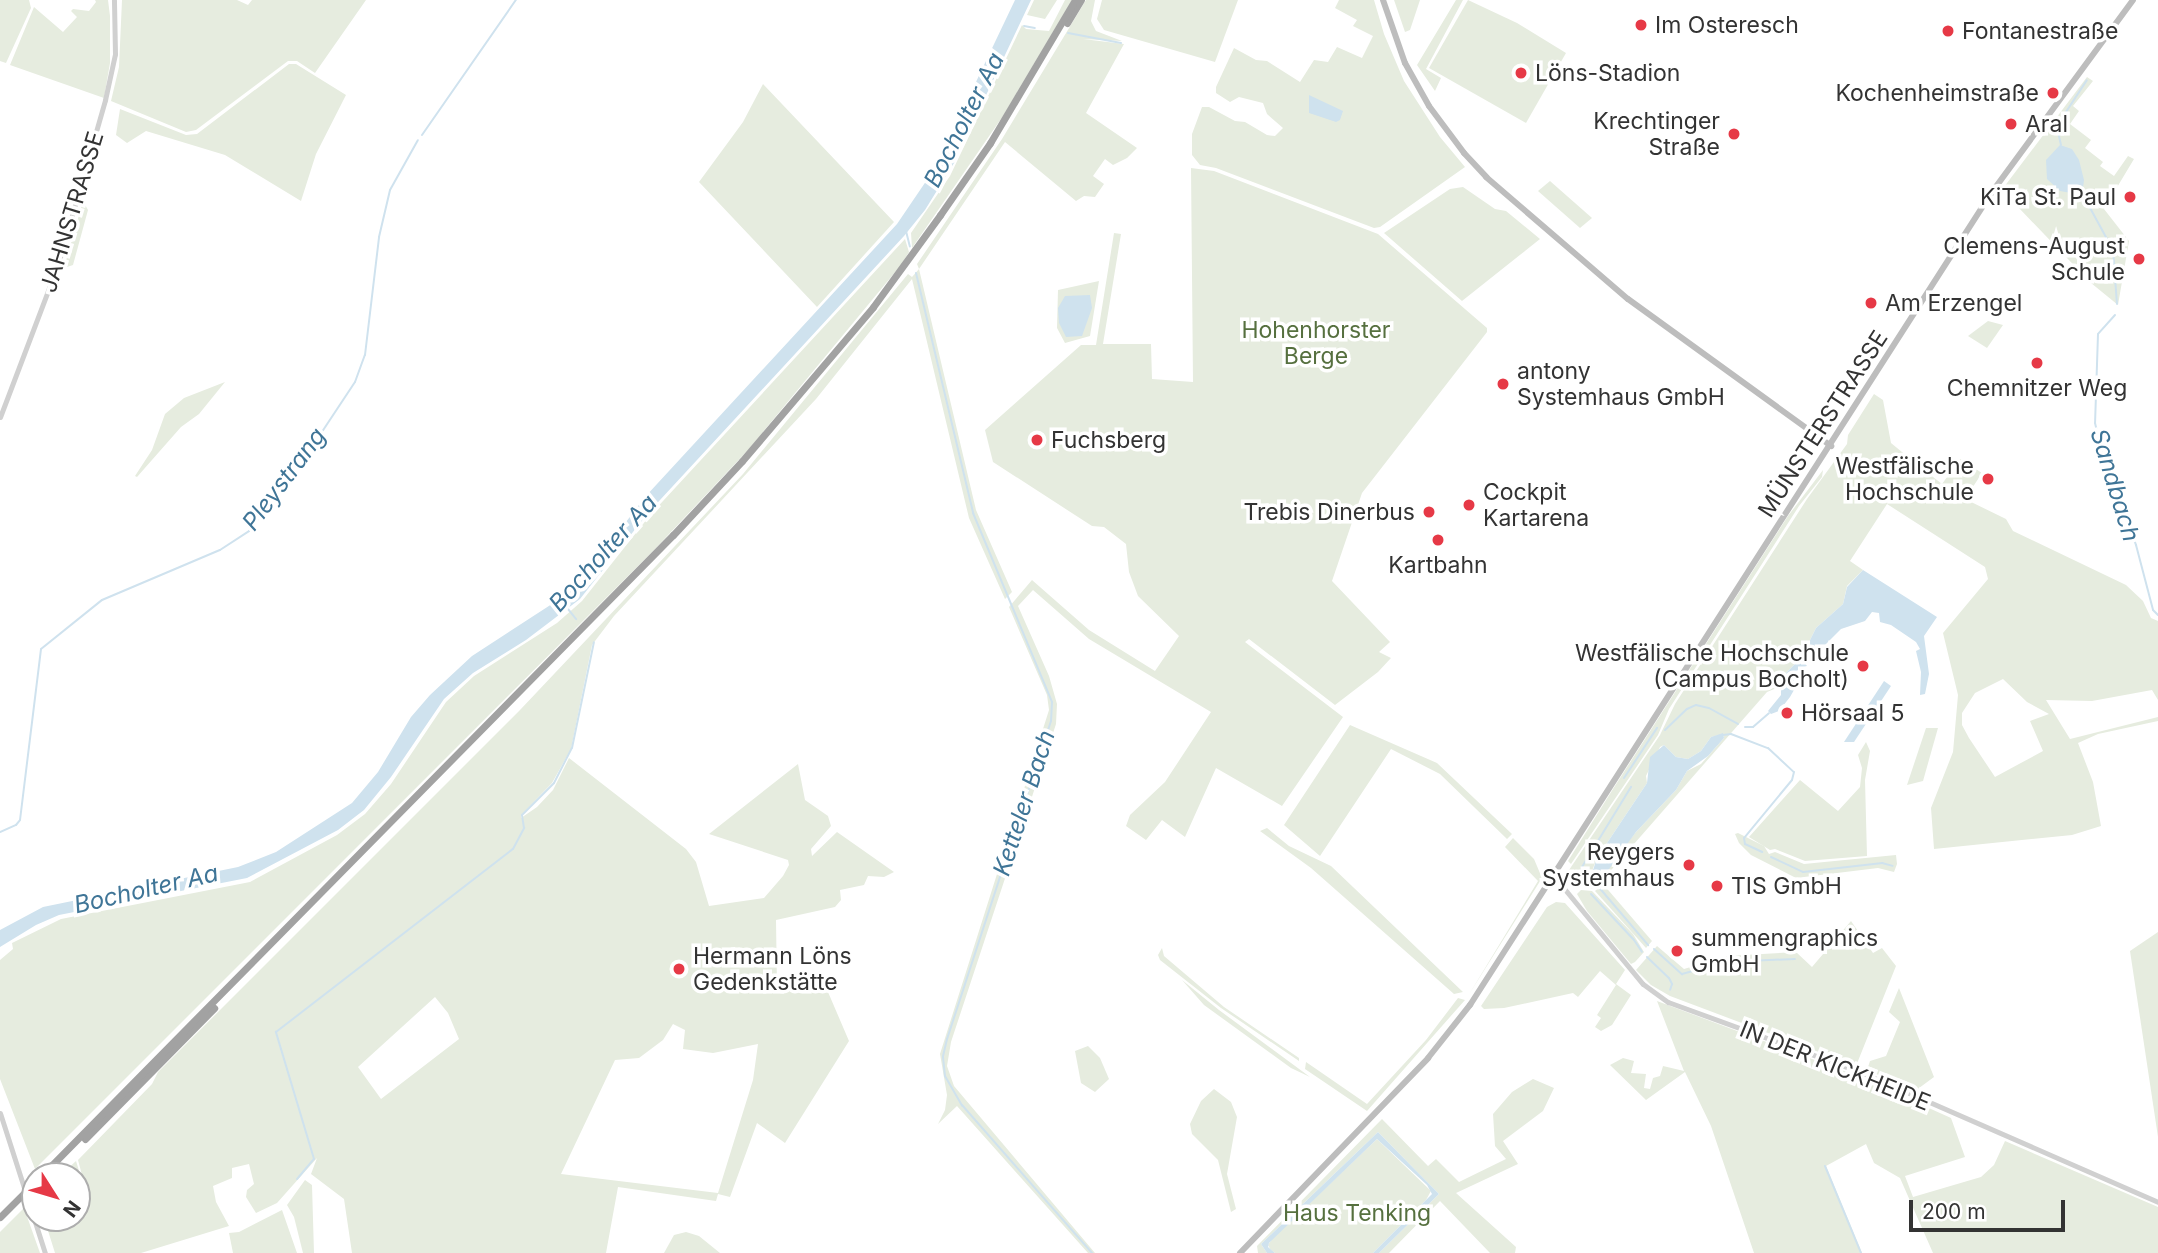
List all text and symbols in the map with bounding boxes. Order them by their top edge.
place label: Im Osteresch [1655,11,1799,39]
marker: Im Osteresch [1633,17,1649,33]
place label: Fontanestraße [1962,17,2118,45]
marker: Fontanestraße [1940,23,1956,39]
water label: Bocholter Aa [918,48,1010,192]
place label: Löns-Stadion [1535,59,1680,87]
marker: Löns-Stadion [1513,65,1529,81]
place label: Kochenheimstraße [1835,79,2039,107]
marker: Kochenheimstraße [2045,85,2061,101]
place label: Krechtinger Straße [1593,107,1720,161]
place label: Aral [2025,110,2068,138]
marker: Aral [2003,116,2019,132]
marker: Krechtinger Straße [1726,126,1742,142]
street label: JAHNSTRASSE [34,128,110,296]
place label: KiTa St. Paul [1980,183,2116,211]
marker: KiTa St. Paul [2122,189,2138,205]
place label: Clemens-August Schule [1943,232,2125,286]
marker: Clemens-August Schule [2131,251,2147,267]
place label: Am Erzengel [1885,289,2022,317]
marker: Am Erzengel [1863,295,1879,311]
park label: Hohenhorster Berge [1241,316,1391,370]
street label: MÜNSTERSTRASSE [1752,325,1894,523]
marker: Chemnitzer Weg [2029,355,2045,371]
place label: antony Systemhaus GmbH [1517,357,1725,411]
place label: Chemnitzer Weg [1947,374,2127,402]
marker: antony Systemhaus GmbH [1495,376,1511,392]
water label: Pleystrang [236,422,332,536]
water label: Sandbach [2084,425,2146,545]
place label: Fuchsberg [1051,426,1166,454]
marker: Fuchsberg [1029,432,1045,448]
place label: Westfälische Hochschule [1835,452,1974,506]
marker: Westfälische Hochschule [1980,471,1996,487]
place label: Cockpit Kartarena [1483,478,1589,532]
water label: Bocholter Aa [543,489,663,617]
marker: Cockpit Kartarena [1461,497,1477,513]
place label: Trebis Dinerbus [1243,498,1415,526]
marker: Trebis Dinerbus [1421,504,1437,520]
marker: Kartbahn [1430,532,1446,548]
place label: Kartbahn [1388,551,1488,579]
place label: Westfälische Hochschule (Campus Bocholt) [1575,639,1849,693]
marker: Westfälische Hochschule (Campus Bocholt) [1855,658,1871,674]
place label: Hörsaal 5 [1801,699,1905,727]
marker: Hörsaal 5 [1779,705,1795,721]
water label: Ketteler Bach [987,727,1061,879]
place label: Reygers Systemhaus [1542,838,1675,892]
marker: Reygers Systemhaus [1681,857,1697,873]
water label: Bocholter Aa [71,858,221,920]
place label: TIS GmbH [1731,872,1842,900]
marker: TIS GmbH [1709,878,1725,894]
place label: summengraphics GmbH [1691,924,1878,978]
place label: Hermann Löns Gedenkstätte [693,942,852,996]
marker: summengraphics GmbH [1669,943,1685,959]
marker: Hermann Löns Gedenkstätte [671,961,687,977]
street label: IN DER KICKHEIDE [1736,1015,1934,1117]
north arrow [21,1162,91,1232]
scale bar [1913,1186,2069,1230]
text: N [58,1196,85,1221]
park label: Haus Tenking [1283,1199,1431,1227]
text: 200 m [1922,1199,1986,1224]

